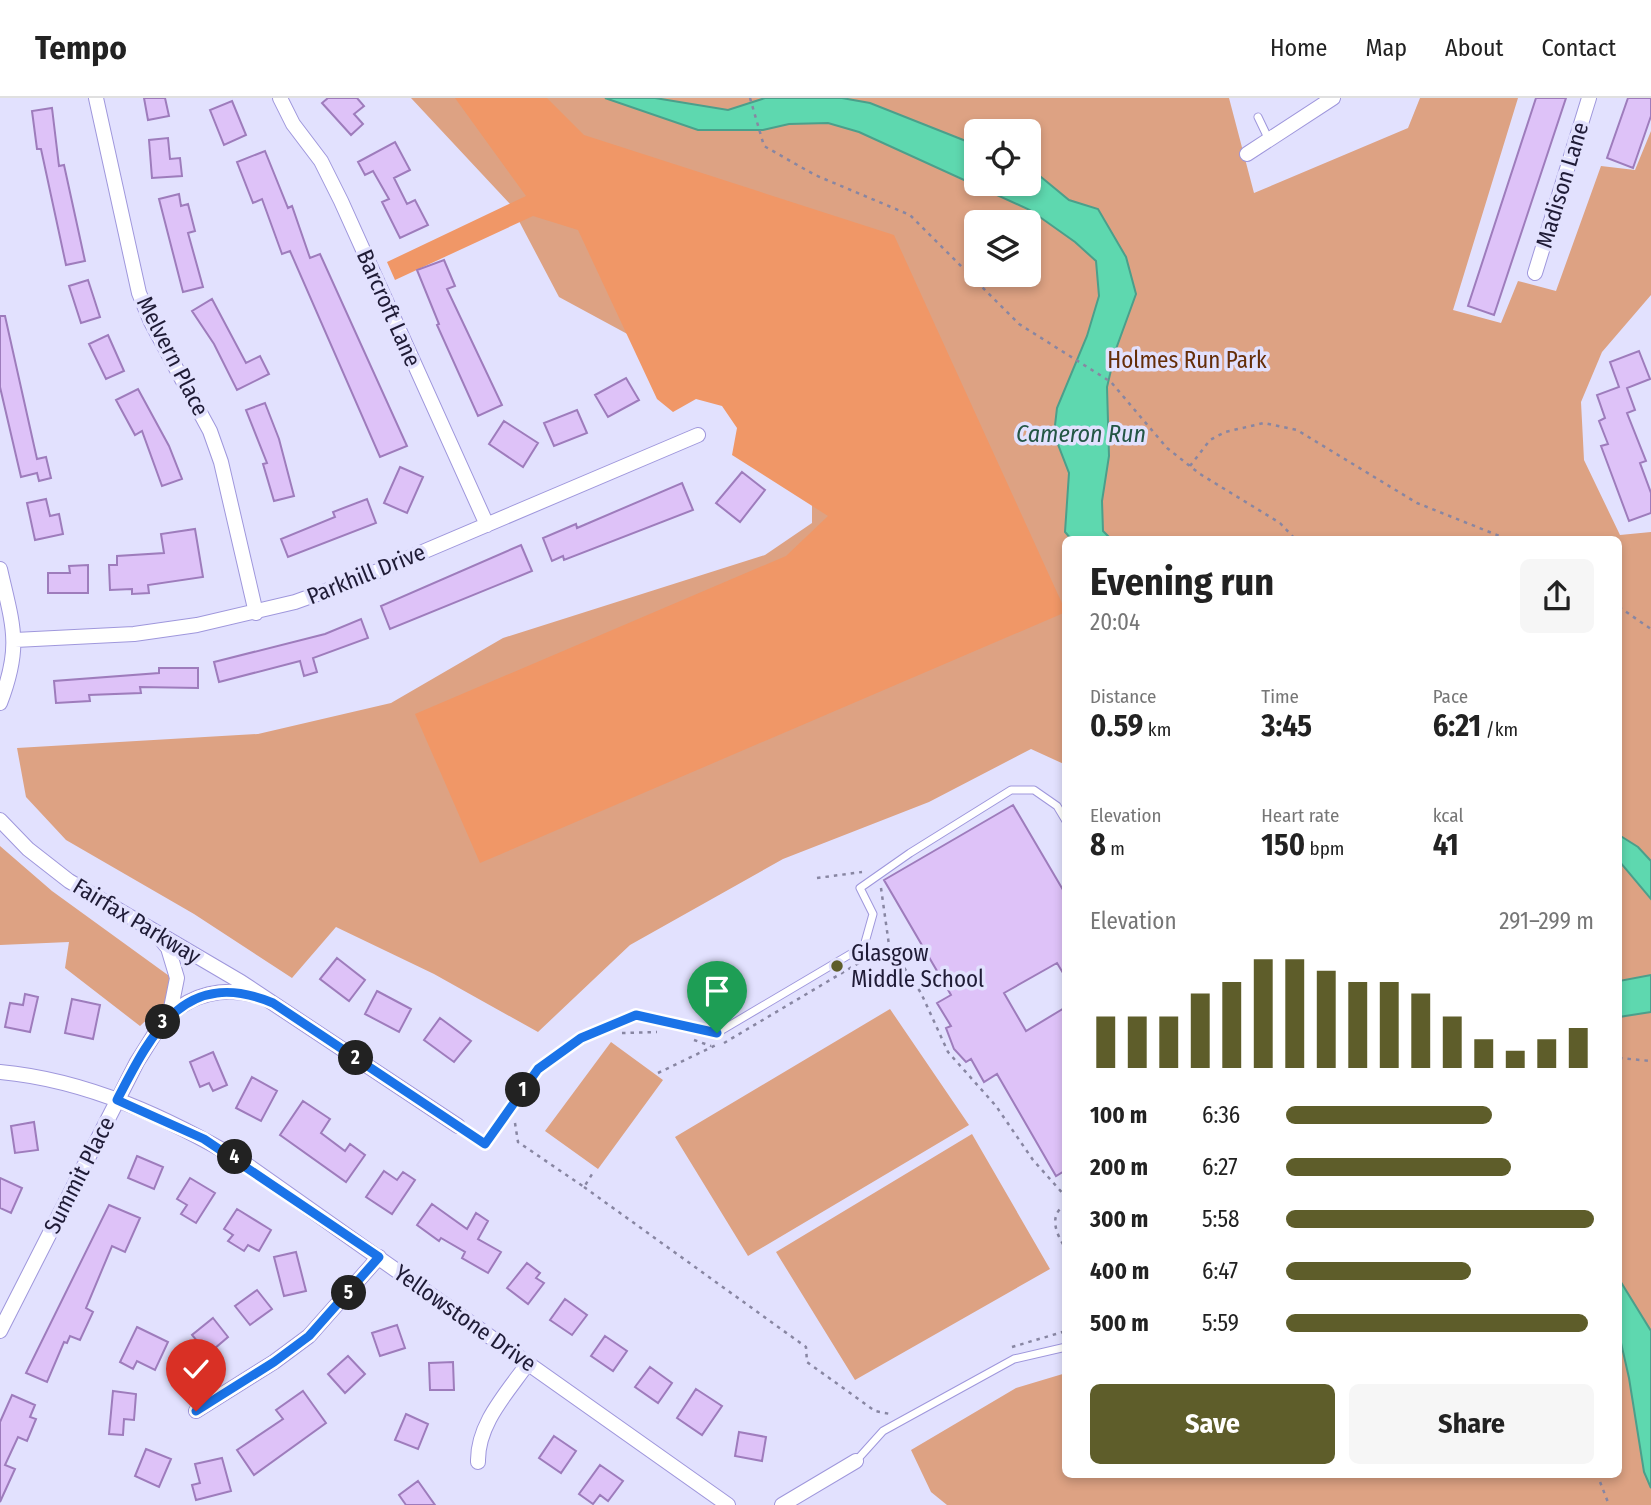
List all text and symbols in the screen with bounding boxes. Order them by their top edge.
text: Tempo [35,28,127,68]
text: Home [1270,34,1327,62]
text: Map [1365,34,1407,62]
text: About [1445,34,1503,62]
text: Contact [1541,34,1616,62]
map controls [964,119,1041,287]
button: locate [964,119,1041,196]
street label: Madison Lane [1530,119,1594,251]
button: layers [964,210,1041,287]
street label: Barcroft Lane [351,245,427,371]
street label: Melvern Place [131,292,215,420]
park label: Holmes Run Park [1107,346,1267,374]
water label: Cameron Run [1016,420,1146,448]
street label: Parkhill Drive [303,538,429,610]
text: Evening run [1090,559,1274,605]
button: share [1520,559,1594,633]
text: 20:04 [1090,608,1140,636]
text: Distance [1090,685,1157,708]
text: Time [1261,685,1299,708]
text: Pace [1433,685,1468,708]
text: 0.59 [1090,708,1143,744]
text: 3:45 [1261,708,1312,744]
text: 6:21 [1433,708,1481,744]
text: km [1143,718,1171,741]
text: /km [1481,718,1518,741]
text: Elevation [1090,804,1162,827]
text: Heart rate [1261,804,1339,827]
text: kcal [1433,804,1463,827]
text: 8 [1090,827,1106,863]
text: 150 [1261,827,1305,863]
text: 41 [1433,827,1459,863]
text: m [1106,837,1125,860]
text: bpm [1305,837,1344,860]
street label: Fairfax Parkway [68,872,207,970]
text: Elevation [1090,907,1177,935]
text: 291–299 m [1499,907,1594,935]
place label: Glasgow Middle School [851,939,984,993]
marker: Glasgow Middle School [829,958,845,974]
pin [687,961,747,1033]
icon: arrive [698,972,736,1010]
pin: 3 [146,1004,180,1040]
text: 3 [158,1010,167,1033]
pin: 2 [338,1040,374,1076]
text: 2 [351,1046,360,1069]
pin: 1 [505,1072,540,1108]
text: 1 [518,1078,527,1101]
text: 100 m [1090,1101,1147,1129]
text: 6:36 [1202,1101,1240,1129]
street label: Summit Place [38,1112,120,1238]
pin: 4 [218,1140,252,1174]
text: 4 [230,1145,239,1168]
text: 200 m [1090,1153,1148,1181]
text: 6:27 [1202,1153,1238,1181]
text: 300 m [1090,1205,1148,1233]
text: 5:58 [1202,1205,1240,1233]
text: 400 m [1090,1257,1149,1285]
text: 6:47 [1202,1257,1238,1285]
street label: Yellowstone Drive [388,1259,542,1377]
pin: 5 [332,1276,366,1310]
text: 5 [344,1281,353,1304]
text: 500 m [1090,1309,1149,1337]
text: 5:59 [1202,1309,1239,1337]
pin [166,1339,226,1411]
icon: check [177,1350,215,1388]
button: Save [1090,1384,1335,1464]
button: Share [1349,1384,1594,1464]

